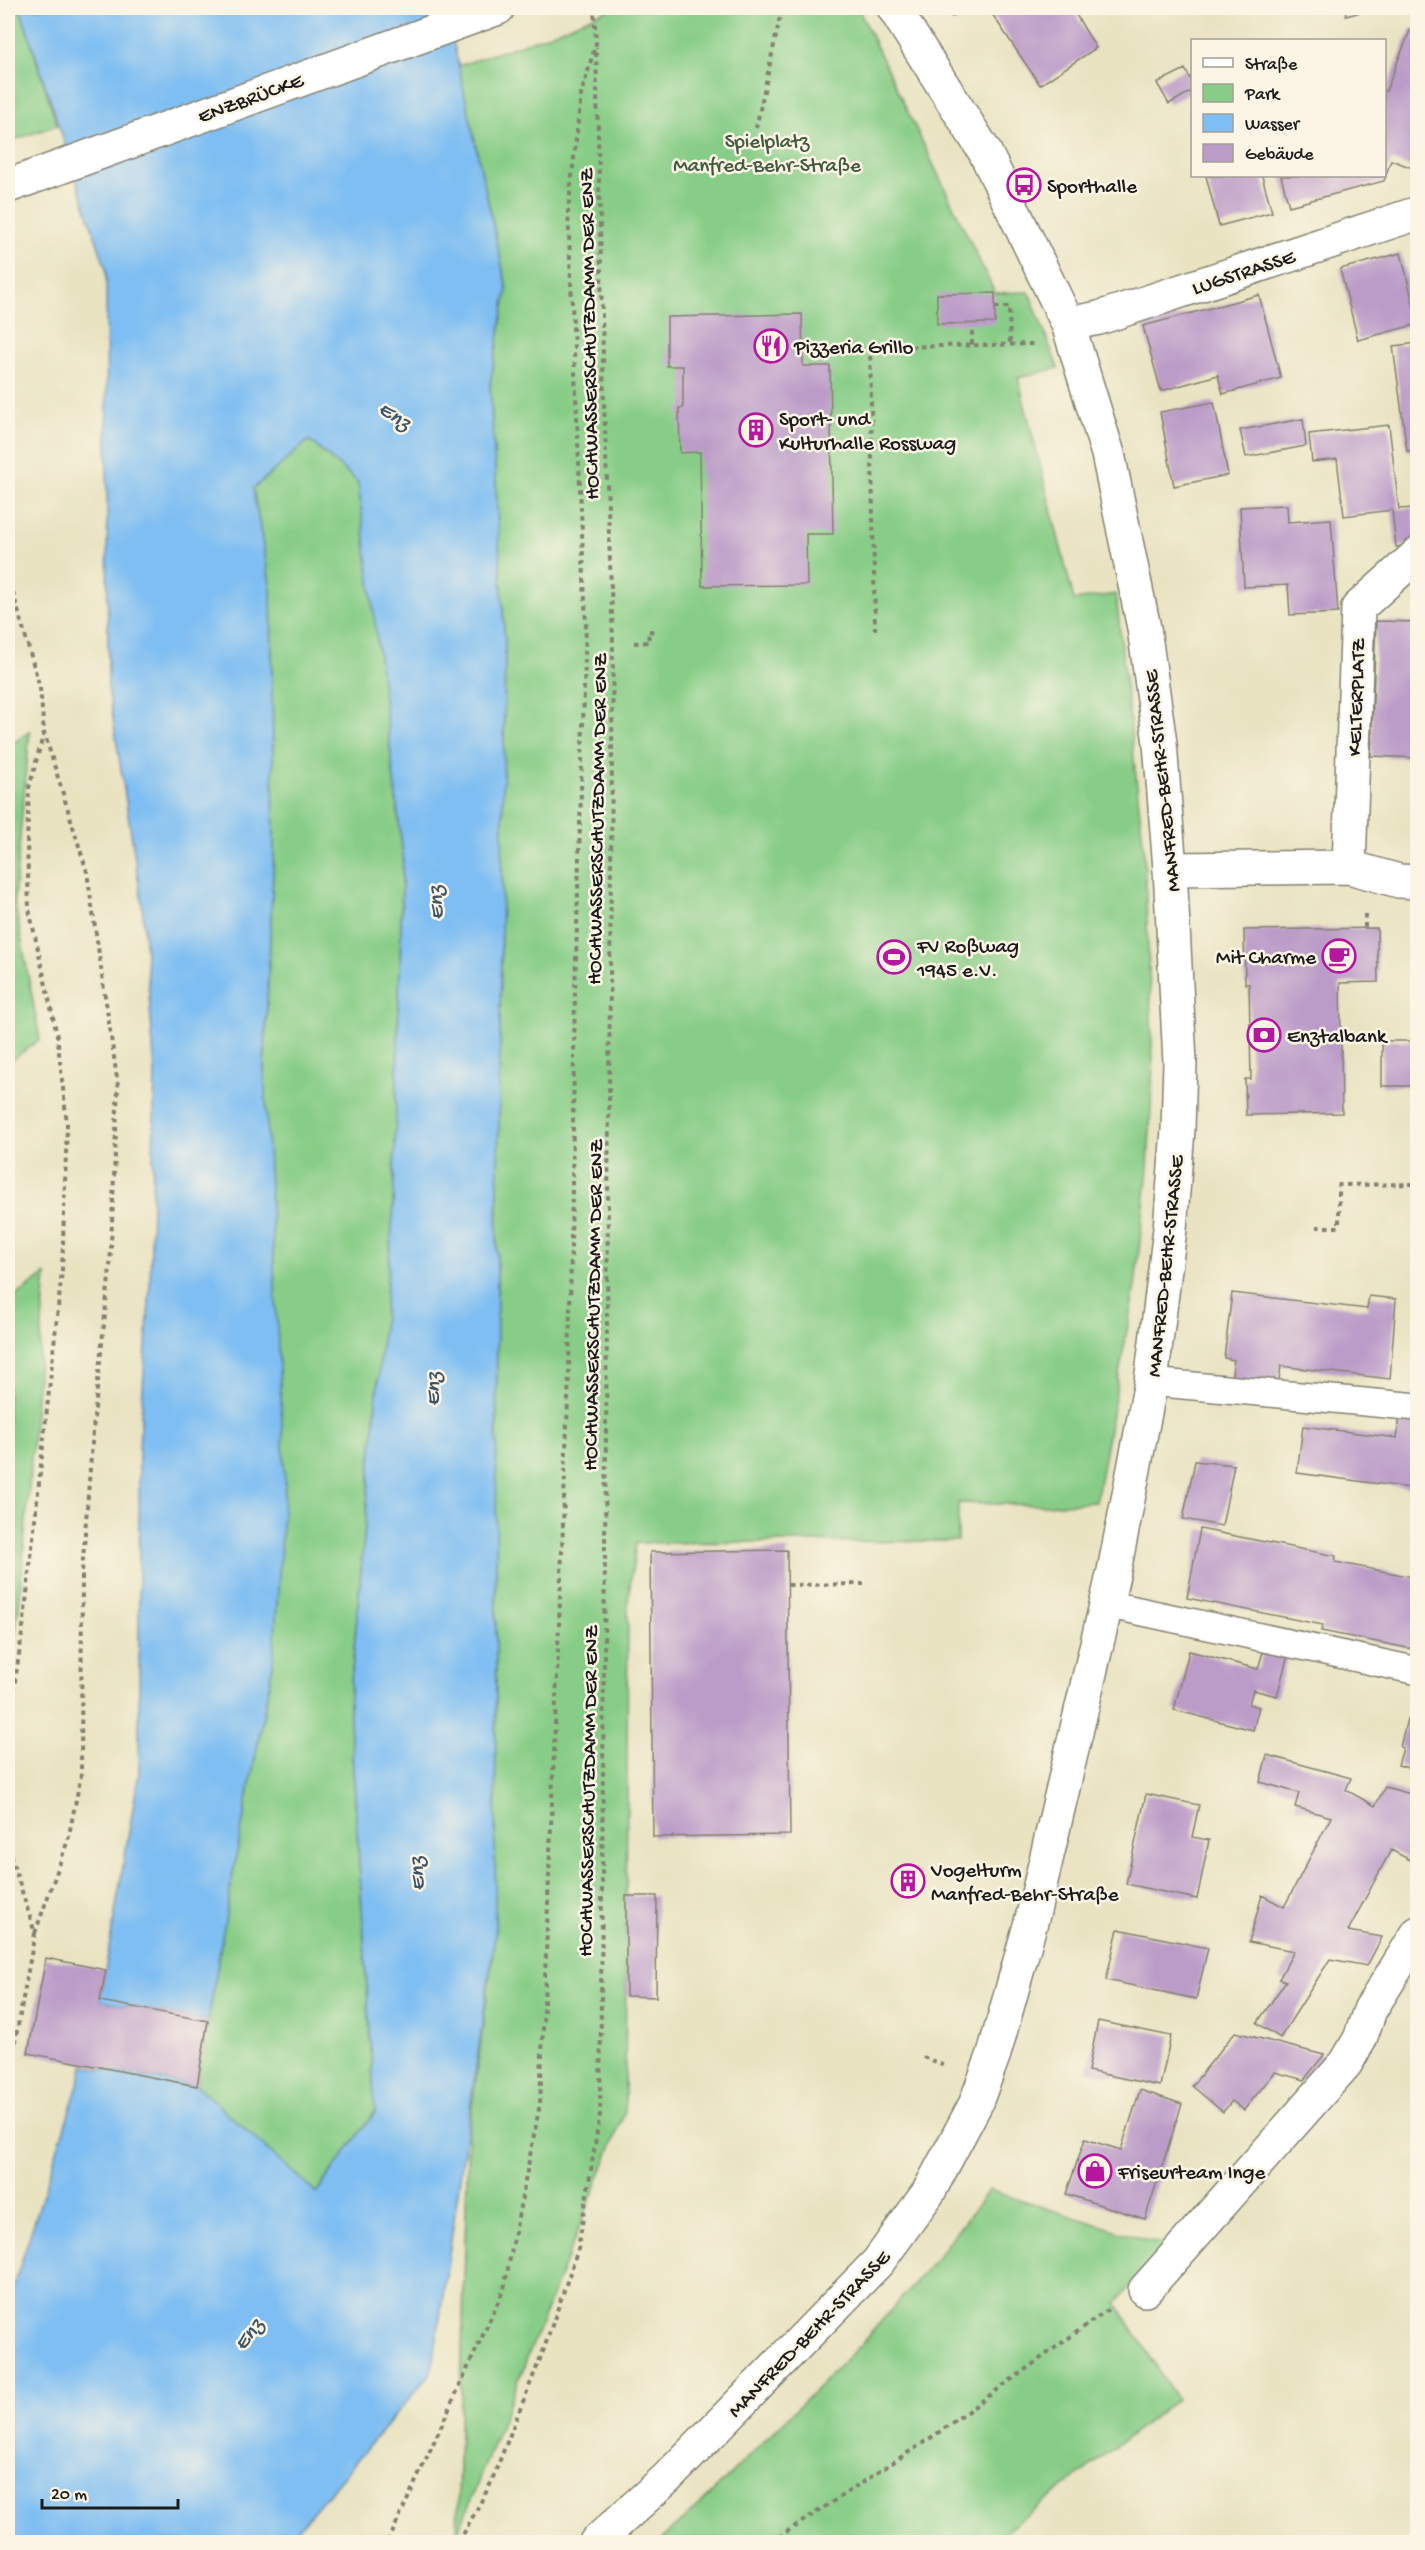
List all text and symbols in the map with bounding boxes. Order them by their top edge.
legend [1191,39,1386,177]
text: Straße [1245,55,1298,76]
street label: ENZBRÜCKE [195,69,308,131]
text: Park [1244,85,1281,106]
text: Wasser [1245,115,1301,136]
park label: Spielplatz Manfred-Behr-Straße [673,131,862,180]
text: Gebäude [1245,145,1314,166]
street label: HOCHWASSERSCHUTZDAMM DER ENZ [576,167,607,500]
bus stop icon: Sporthalle [1006,167,1042,203]
place label: Sporthalle [1047,176,1138,201]
street label: LUGSTRASSE [1189,246,1300,303]
restaurant icon: Pizzeria Grillo [753,328,789,364]
place label: Pizzeria Grillo [793,337,914,362]
water label: Enz [372,397,416,438]
place label: Sport- und Kulturhalle Rosswag [779,409,956,458]
building icon: Sport- und Kulturhalle Rosswag [738,412,774,448]
street label: KELTERPLATZ [1344,637,1373,756]
street label: HOCHWASSERSCHUTZDAMM DER ENZ [584,652,615,985]
street label: MANFRED-BEHR-STRASSE [1140,668,1189,893]
water label: Enz [425,884,451,920]
place label: FV Roßwag 1945 e.V. [916,936,1019,985]
cafe icon: Mit Charme [1321,938,1357,974]
sports icon: FV Roßwag 1945 e.V. [876,939,912,975]
place label: Mit Charme [1216,947,1317,972]
bank icon: Enztalbank [1246,1017,1282,1053]
place label: Enztalbank [1287,1026,1389,1051]
street label: HOCHWASSERSCHUTZDAMM DER ENZ [580,1138,611,1471]
street label: MANFRED-BEHR-STRASSE [1143,1153,1192,1379]
water label: Enz [421,1370,449,1407]
street label: HOCHWASSERSCHUTZDAMM DER ENZ [575,1624,606,1957]
water label: Enz [406,1855,432,1891]
place label: Vogelturm Manfred-Behr-Straße [930,1860,1120,1909]
building icon: Vogelturm Manfred-Behr-Straße [890,1863,926,1899]
shop icon: Friseurteam Inge [1077,2153,1113,2189]
place label: Friseurteam Inge [1117,2162,1267,2187]
street label: MANFRED-BEHR-STRASSE [724,2246,898,2424]
water label: Enz [229,2313,272,2357]
scale bar [42,2472,178,2510]
text: 20 m [51,2485,87,2506]

